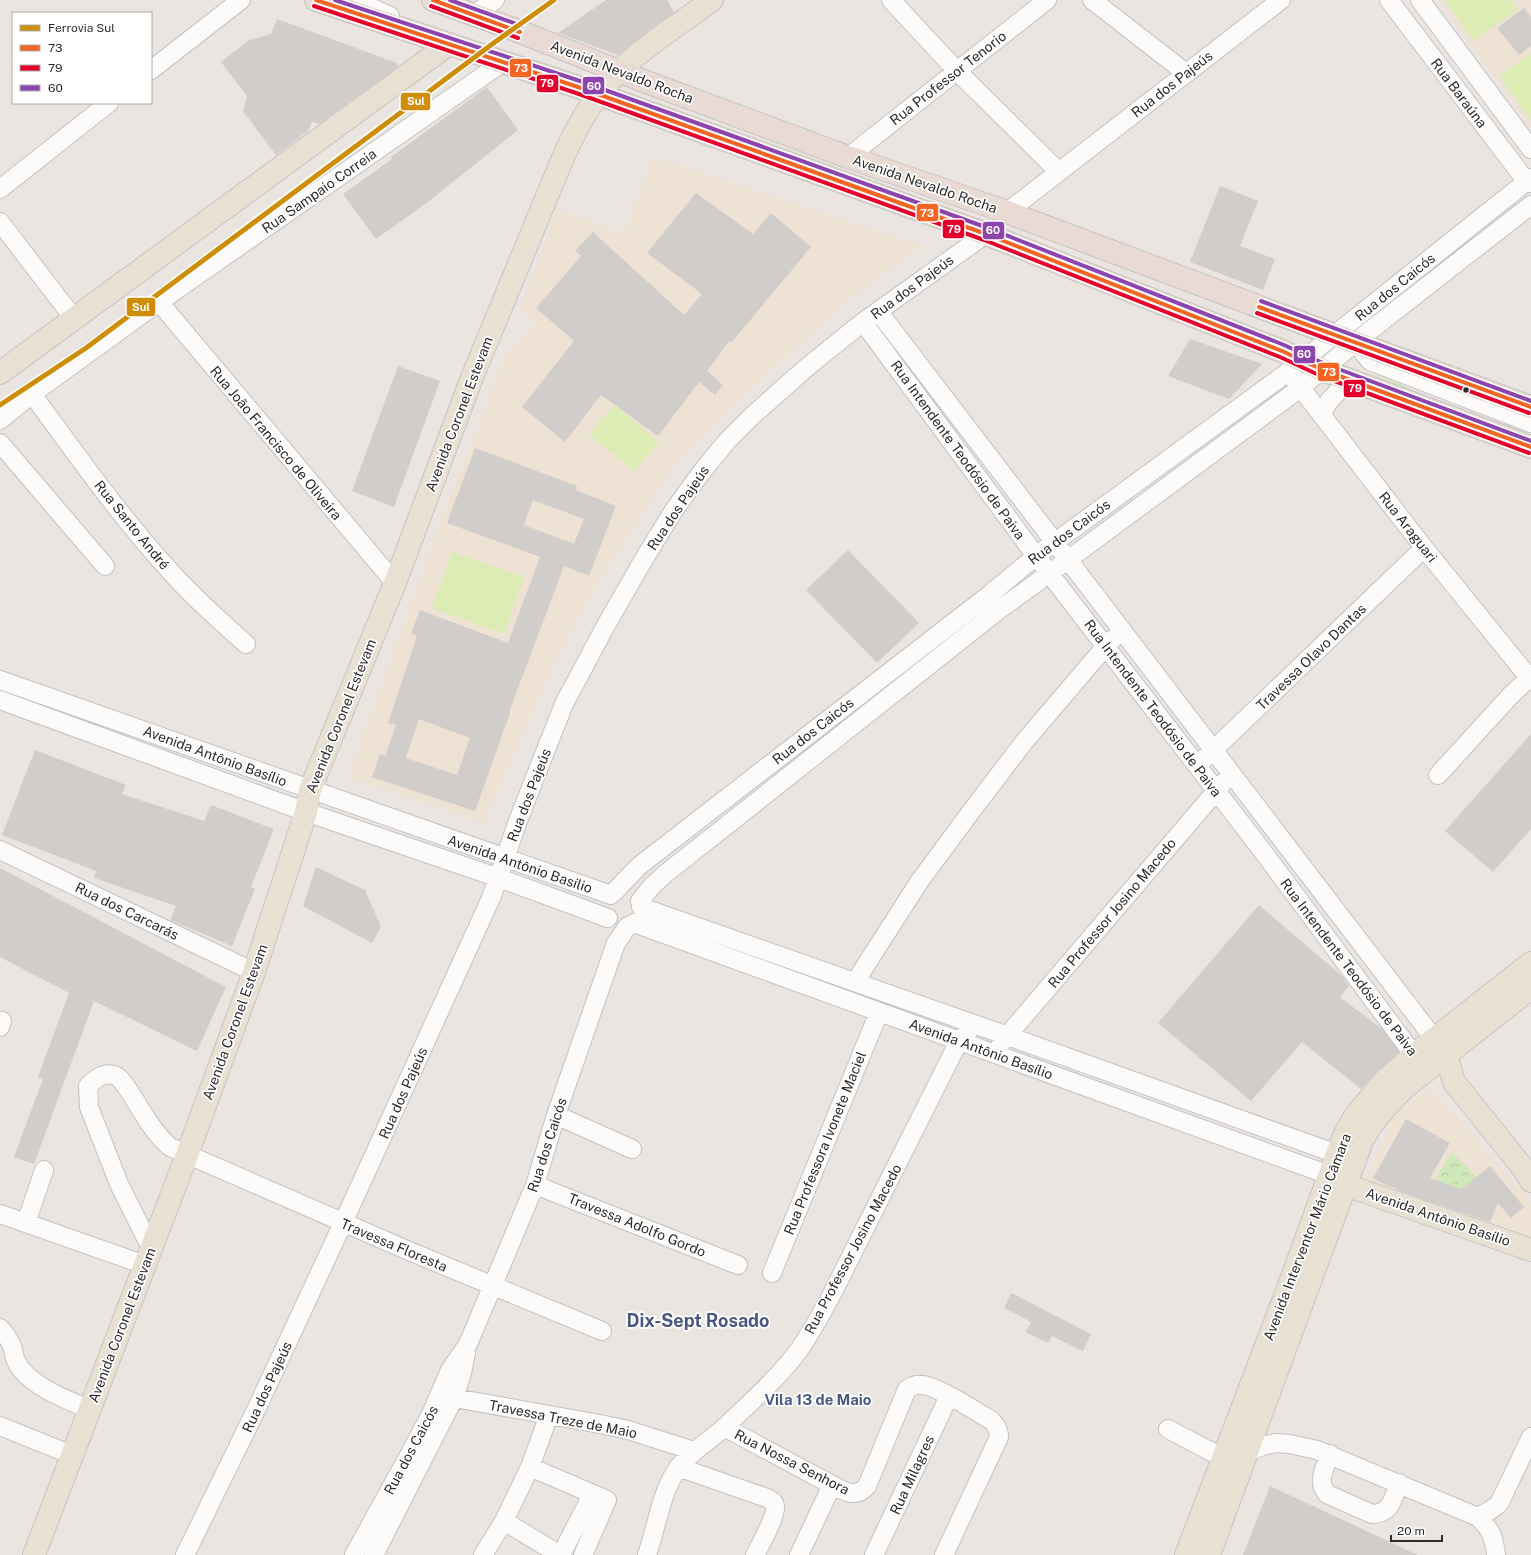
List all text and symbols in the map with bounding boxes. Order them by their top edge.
legend [12,12,152,104]
text: Ferrovia Sul [48,21,115,35]
street label: Rua Professor Tenorio [887,28,1009,128]
street label: Avenida Nevaldo Rocha [548,37,696,107]
text: 73 [48,41,63,55]
street label: Rua dos Pajeús [1128,47,1216,121]
street label: Rua Baraúna [1428,55,1490,131]
line badge: 73 [509,58,532,78]
text: 79 [48,61,62,75]
text: 73 [514,62,528,74]
line badge: 79 [536,74,559,93]
line badge: 60 [582,76,605,95]
text: 79 [540,77,554,89]
text: 60 [587,80,601,92]
text: 60 [48,81,63,95]
line badge: Sul [400,92,431,111]
text: Sul [407,95,425,107]
street label: Rua Sampaio Correia [259,145,379,237]
street label: Avenida Nevaldo Rocha [851,152,999,216]
line badge: 73 [916,203,939,222]
text: 73 [920,207,934,219]
line badge: 79 [942,219,965,239]
line badge: 60 [982,221,1005,240]
text: 79 [947,223,961,235]
text: 60 [986,224,1000,236]
street label: Rua dos Caicós [1352,250,1438,324]
street label: Rua dos Pajeús [867,252,957,322]
line badge: Sul [126,297,156,317]
text: Sul [132,301,150,313]
street label: Avenida Coronel Estevam [422,334,496,494]
line badge: 60 [1293,345,1316,364]
text: 60 [1297,348,1311,360]
street label: Rua Intendente Teodósio de Paiva [888,357,1028,543]
line badge: 73 [1317,362,1340,382]
street label: Rua João Francisco de Oliveira [207,363,345,523]
text: 73 [1322,366,1336,378]
line badge: 79 [1343,379,1366,398]
text: 79 [1348,382,1362,394]
unlabelled marker [1461,385,1471,395]
street label: Rua dos Pajeús [644,463,712,553]
street label: Rua Santo André [91,477,173,573]
street label: Rua Araguari [1376,489,1440,565]
street label: Rua dos Caicós [1025,496,1113,568]
street label: Travessa Olavo Dantas [1253,601,1369,713]
street label: Rua Intendente Teodósio de Paiva [1081,616,1225,800]
street label: Avenida Coronel Estevam [303,637,379,795]
street label: Rua dos Caicós [769,694,857,768]
street label: Avenida Antônio Basílio [141,723,289,790]
street label: Rua dos Pajeús [504,746,554,844]
street label: Avenida Antônio Basílio [446,832,594,896]
street label: Rua Professor Josino Macedo [1045,835,1179,991]
street label: Rua Intendente Teodósio de Paiva [1277,875,1421,1059]
street label: Rua dos Carcarás [73,879,181,943]
street label: Avenida Coronel Estevam [199,942,271,1102]
street label: Avenida Antônio Basílio [907,1016,1055,1083]
street label: Rua dos Pajeús [376,1045,430,1141]
street label: Rua Professora Ivonete Maciel [781,1049,869,1237]
street label: Rua dos Caicós [524,1096,570,1194]
street label: Avenida Interventor Mário Câmara [1260,1131,1354,1343]
street label: Rua Professor Josino Macedo [801,1161,905,1337]
street label: Avenida Antônio Basílio [1364,1185,1512,1249]
street label: Travessa Adolfo Gordo [566,1190,708,1260]
street label: Travessa Floresta [338,1215,450,1275]
street label: Avenida Coronel Estevam [85,1245,159,1405]
district label: Dix-Sept Rosado [627,1310,769,1331]
street label: Rua dos Pajeús [239,1339,295,1435]
district label: Vila 13 de Maio [764,1391,872,1408]
street label: Travessa Treze de Maio [488,1397,638,1441]
street label: Rua dos Caicós [381,1403,441,1497]
street label: Rua Nossa Senhora [732,1426,852,1498]
street label: Rua Milagres [887,1433,937,1517]
scale bar [1391,1517,1442,1543]
text: 20 m [1397,1524,1425,1538]

